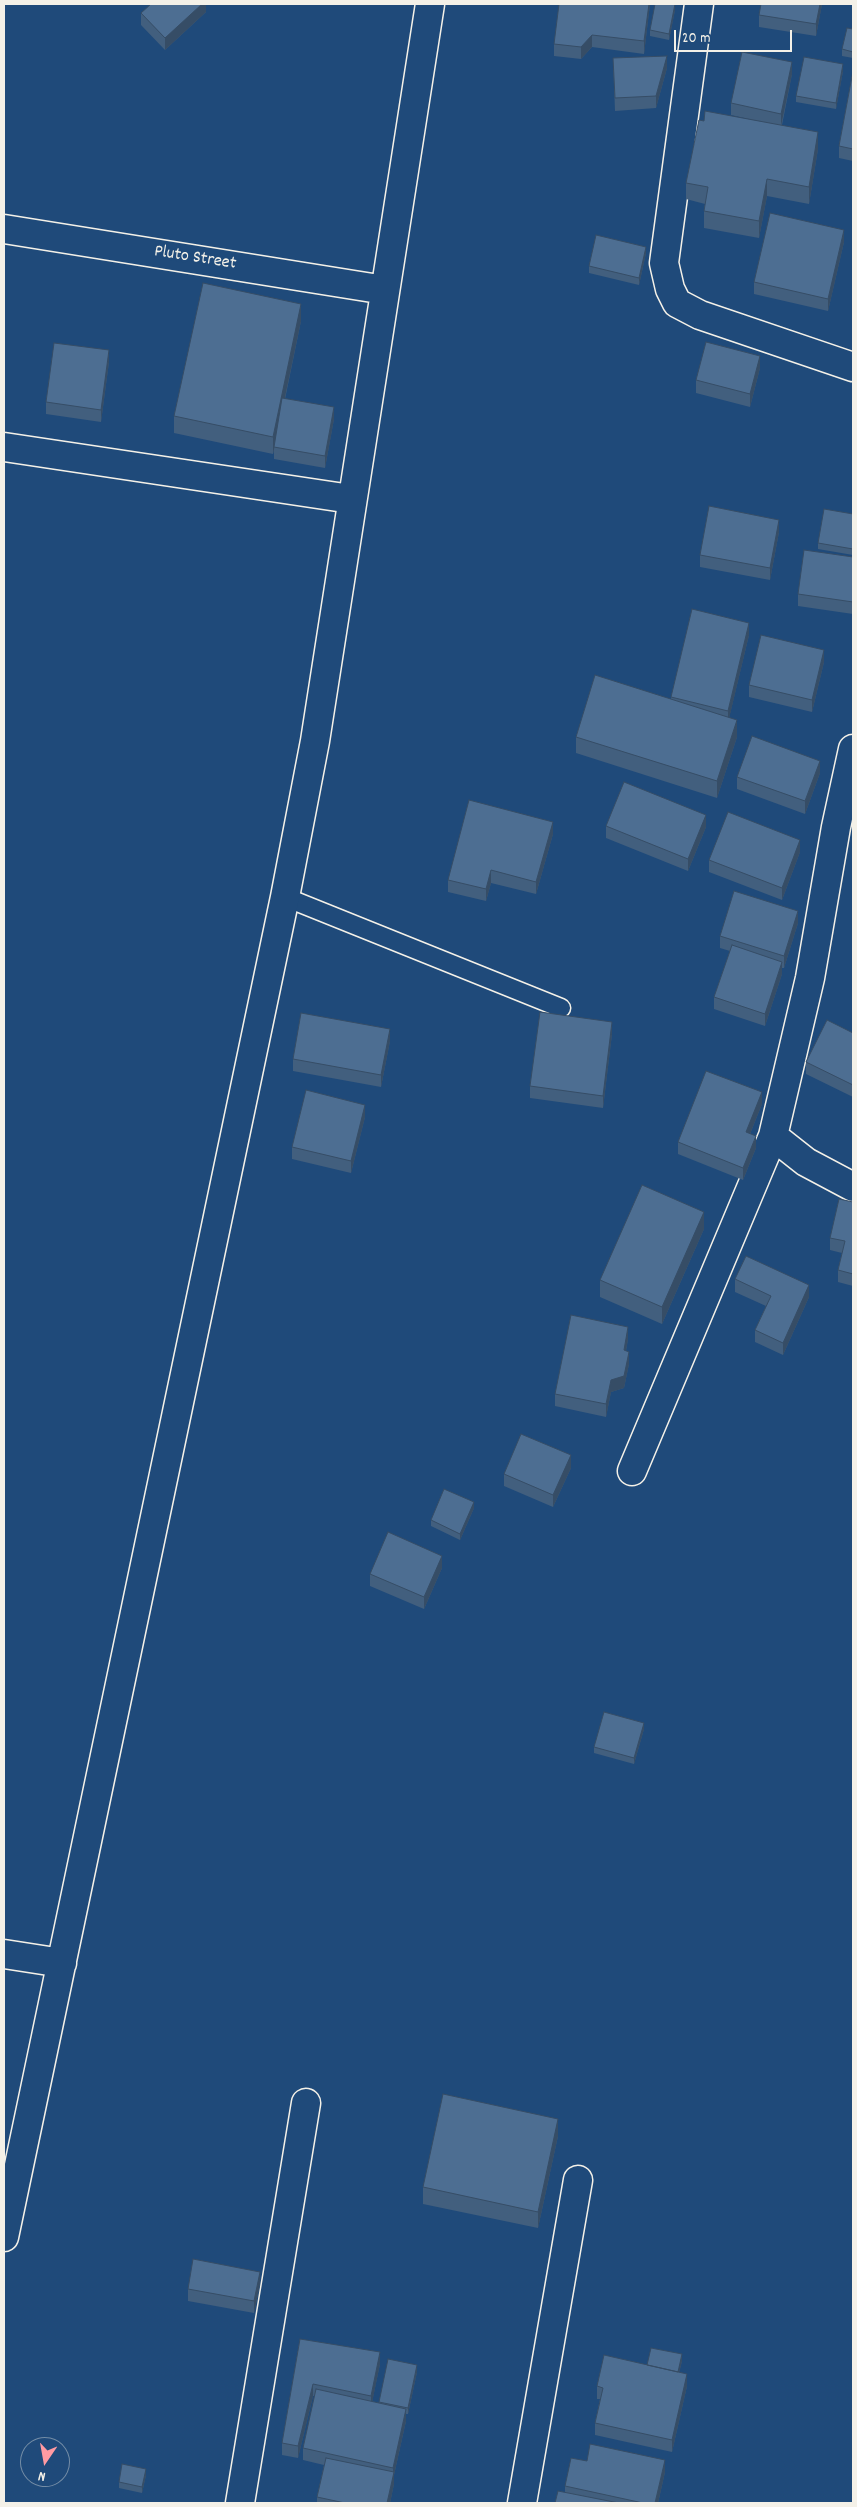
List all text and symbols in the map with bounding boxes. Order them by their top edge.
scale bar [677,20,794,52]
text: 20 m [682,28,710,50]
street label: Pluto Street [152,242,238,276]
north arrow [20,2437,70,2487]
text: N [37,2465,48,2486]

